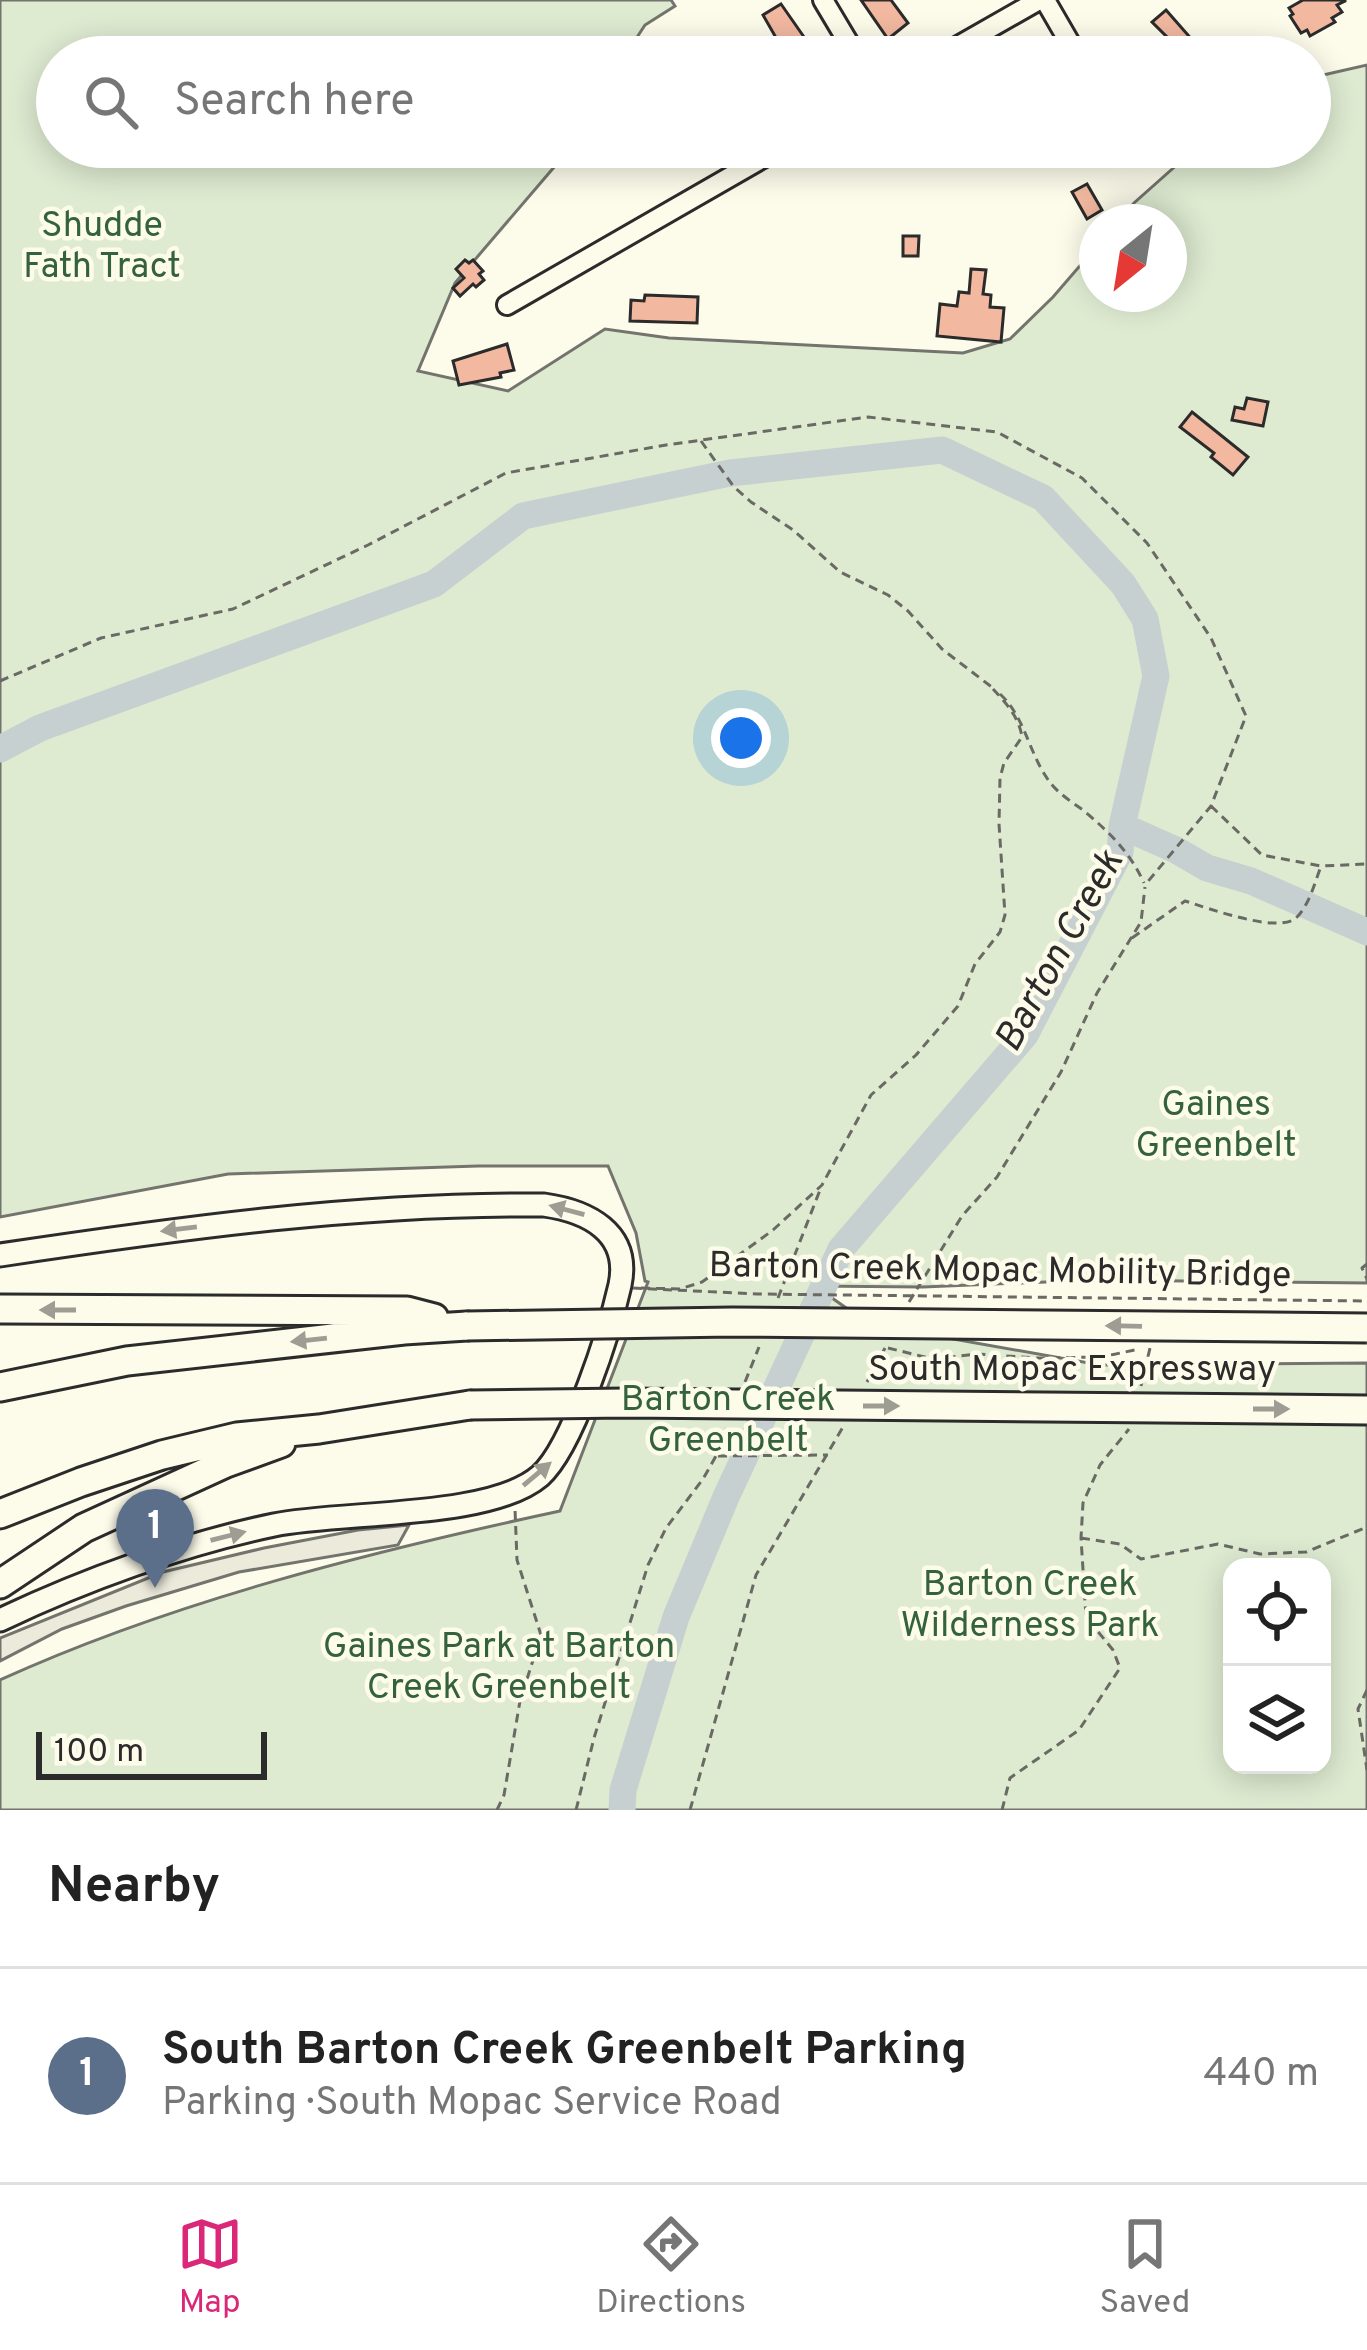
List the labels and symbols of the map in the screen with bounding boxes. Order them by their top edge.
park label: Shudde Fath Tract [23,204,181,291]
north arrow [1079,204,1187,312]
your location [711,708,771,768]
water label: Barton Creek [986,842,1137,1061]
park label: Gaines Greenbelt [1135,1083,1297,1170]
one-way arrow [548,1200,585,1219]
one-way arrow [159,1220,197,1239]
street label: Barton Creek Mopac Mobility Bridge [708,1244,1292,1300]
one-way arrow [38,1300,76,1320]
one-way arrow [1104,1316,1142,1335]
one-way arrow [290,1331,327,1350]
street label: South Mopac Expressway [868,1348,1276,1394]
park label: Barton Creek Greenbelt [621,1378,835,1465]
one-way arrow [863,1396,901,1415]
one-way arrow [1253,1399,1291,1419]
one-way arrow [522,1462,552,1488]
pin: 1 [116,1489,194,1588]
one-way arrow [209,1526,246,1545]
park label: Barton Creek Wilderness Park [901,1563,1159,1650]
park label: Gaines Park at Barton Creek Greenbelt [323,1625,675,1712]
scale bar [36,1726,267,1779]

